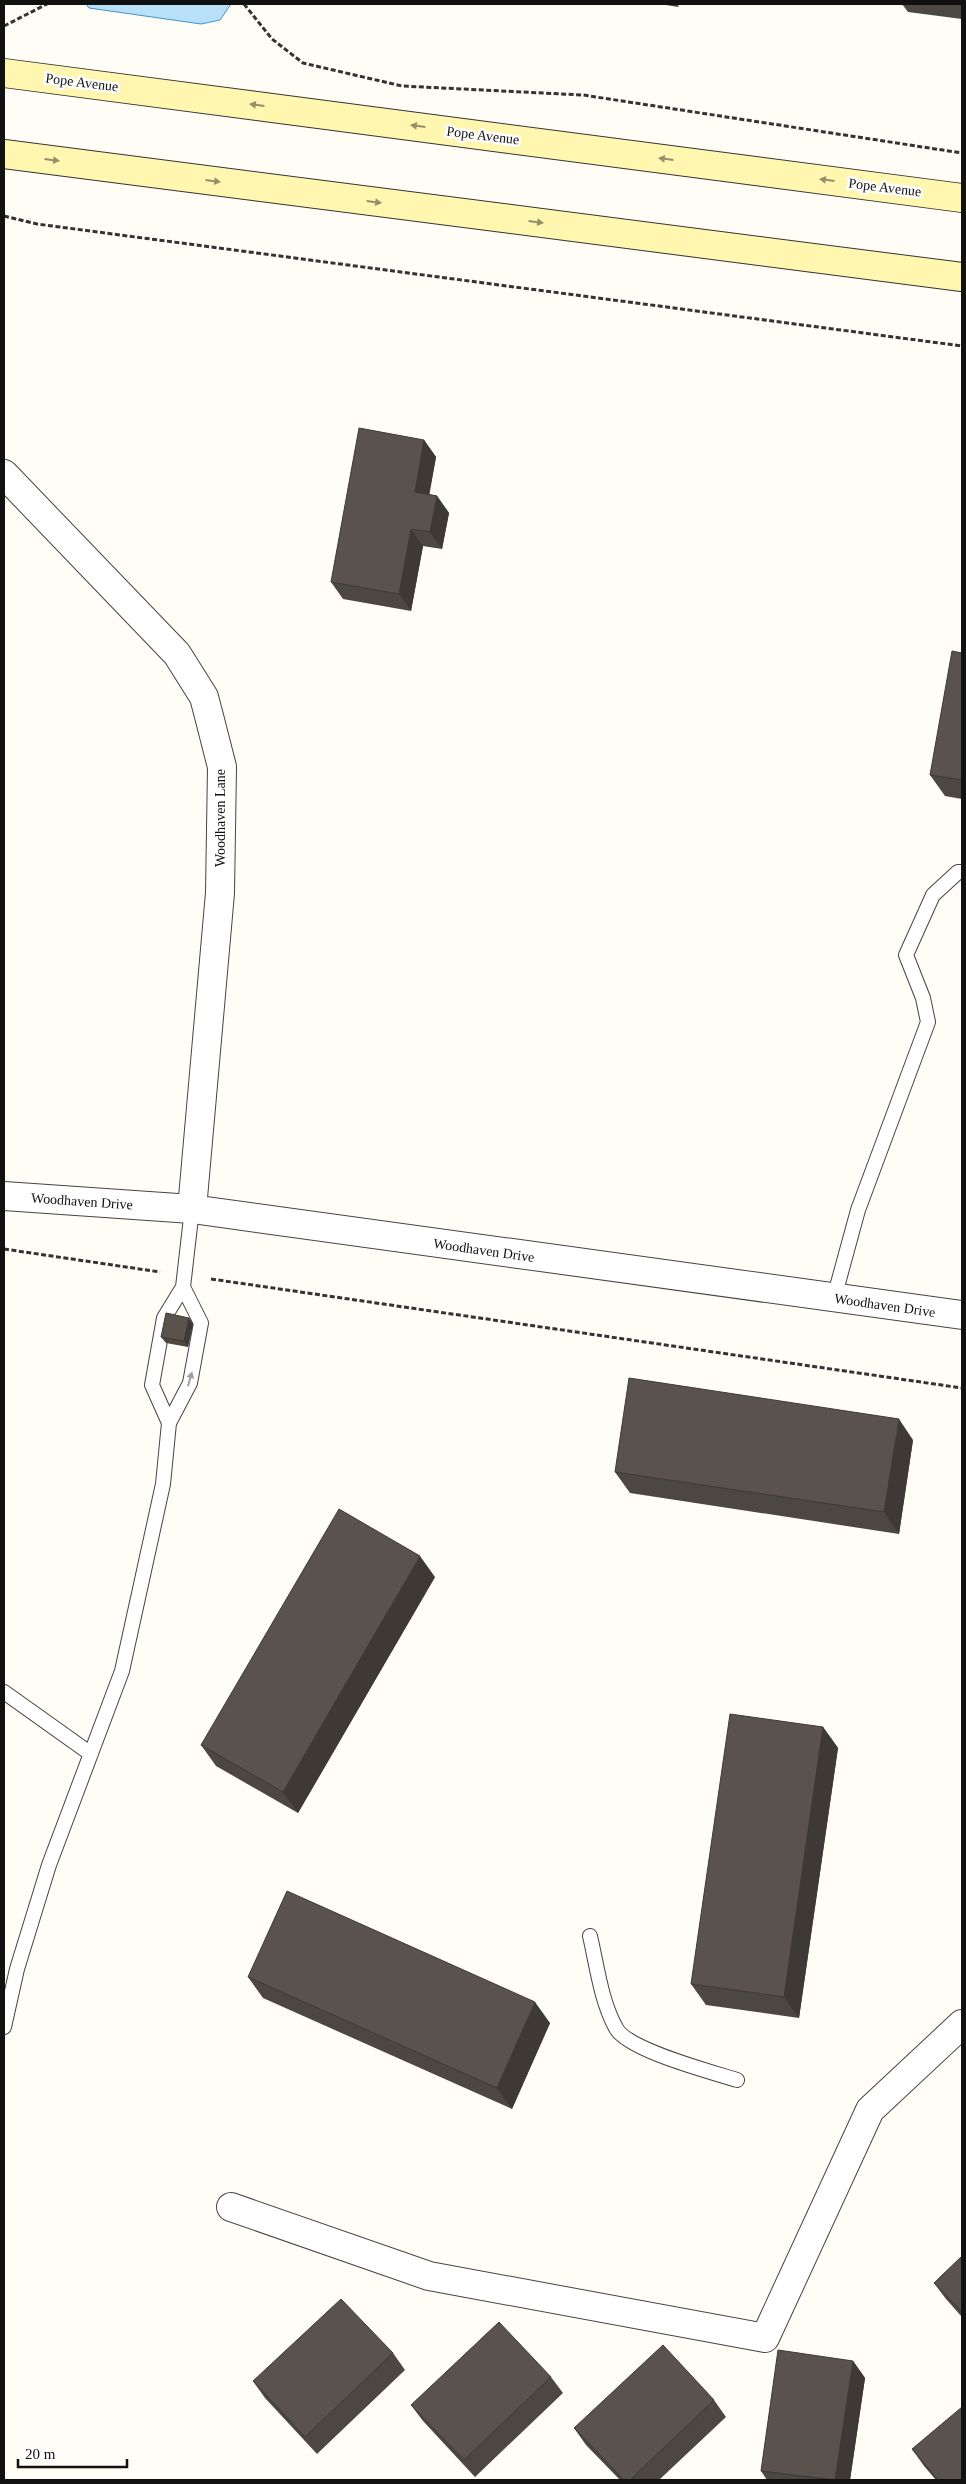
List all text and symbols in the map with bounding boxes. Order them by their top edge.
street label: Pope Avenue [45,71,119,94]
one-way arrow [249,101,265,109]
one-way arrow [410,122,426,130]
street label: Pope Avenue [446,124,520,147]
one-way arrow [658,155,674,163]
one-way arrow [44,157,60,165]
one-way arrow [819,176,835,184]
street label: Pope Avenue [848,176,922,199]
one-way arrow [206,177,222,185]
one-way arrow [367,198,383,206]
one-way arrow [528,218,544,226]
street label: Woodhaven Lane [213,769,228,867]
street label: Woodhaven Drive [31,1190,133,1213]
street label: Woodhaven Drive [432,1236,535,1265]
street label: Woodhaven Drive [833,1291,936,1320]
one-way arrow [186,1372,194,1387]
scale bar [18,2436,126,2468]
text: 20 m [25,2446,56,2462]

